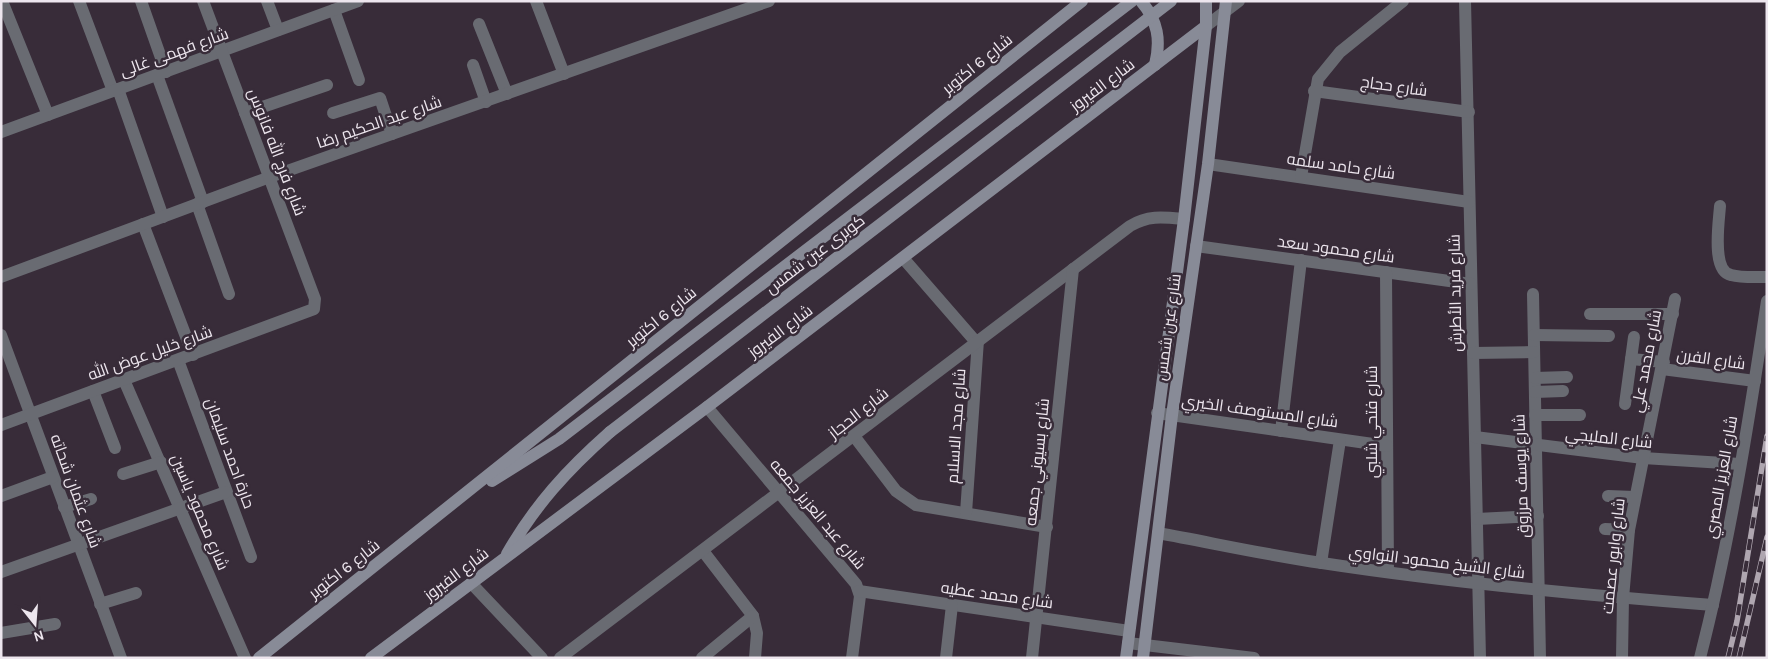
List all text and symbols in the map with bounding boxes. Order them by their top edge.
street label: شارع فهمى غالى [117,24,232,82]
street label: شارع 6 اكتوبر [937,30,1017,100]
street label: شارع الفيروز [1065,54,1139,118]
street label: شارع حجاج [1359,72,1429,102]
street label: شارع فرج الله فانوس [242,85,311,219]
street label: شارع عبد الحكيم رضا [314,92,445,154]
street label: شارع حامد سلمه [1285,149,1396,185]
street label: كوبرى عين شمس [762,210,869,298]
street label: شارع محمود سعد [1276,231,1396,269]
street label: شارع فريد الأطرش [1444,234,1468,352]
street label: شارع عين شمس [1151,272,1187,382]
street label: شارع 6 اكتوبر [621,283,701,353]
street label: شارع الفيروز [743,300,817,364]
street label: شارع محمد علي [1627,308,1669,415]
street label: شارع خليل عوض الله [85,321,215,386]
street label: شارع الفرن [1675,345,1747,375]
street label: شارع فتحي شلبي [1362,366,1385,478]
street label: شارع مجد الاسلام [942,368,972,484]
street label: شارع الحجاز [823,383,893,445]
street label: شارع المستوصف الخيري [1180,391,1340,435]
street label: حارة احمد سليمان [200,395,259,511]
street label: شارع بسيوني جمعه [1021,397,1057,527]
street label: شارع يوسف مرزوق [1509,414,1535,538]
street label: شارع العزيز المصري [1701,414,1745,541]
street label: شارع المليجي [1564,424,1654,456]
street label: شارع عثمان شحاته [45,431,105,551]
street label: شارع محمود ياسين [165,451,233,574]
street label: شارع عبد العزيز جمعه [765,455,870,574]
street label: شارع وابور عصمت [1597,497,1631,615]
street label: شارع 6 اكتوبر [304,535,385,605]
street label: شارع الشيخ محمود النواوي [1347,542,1526,586]
street label: شارع الفيروز [419,543,493,607]
street label: شارع محمد عطيه [939,578,1054,614]
north arrow [10,599,60,649]
text: N [31,626,46,646]

